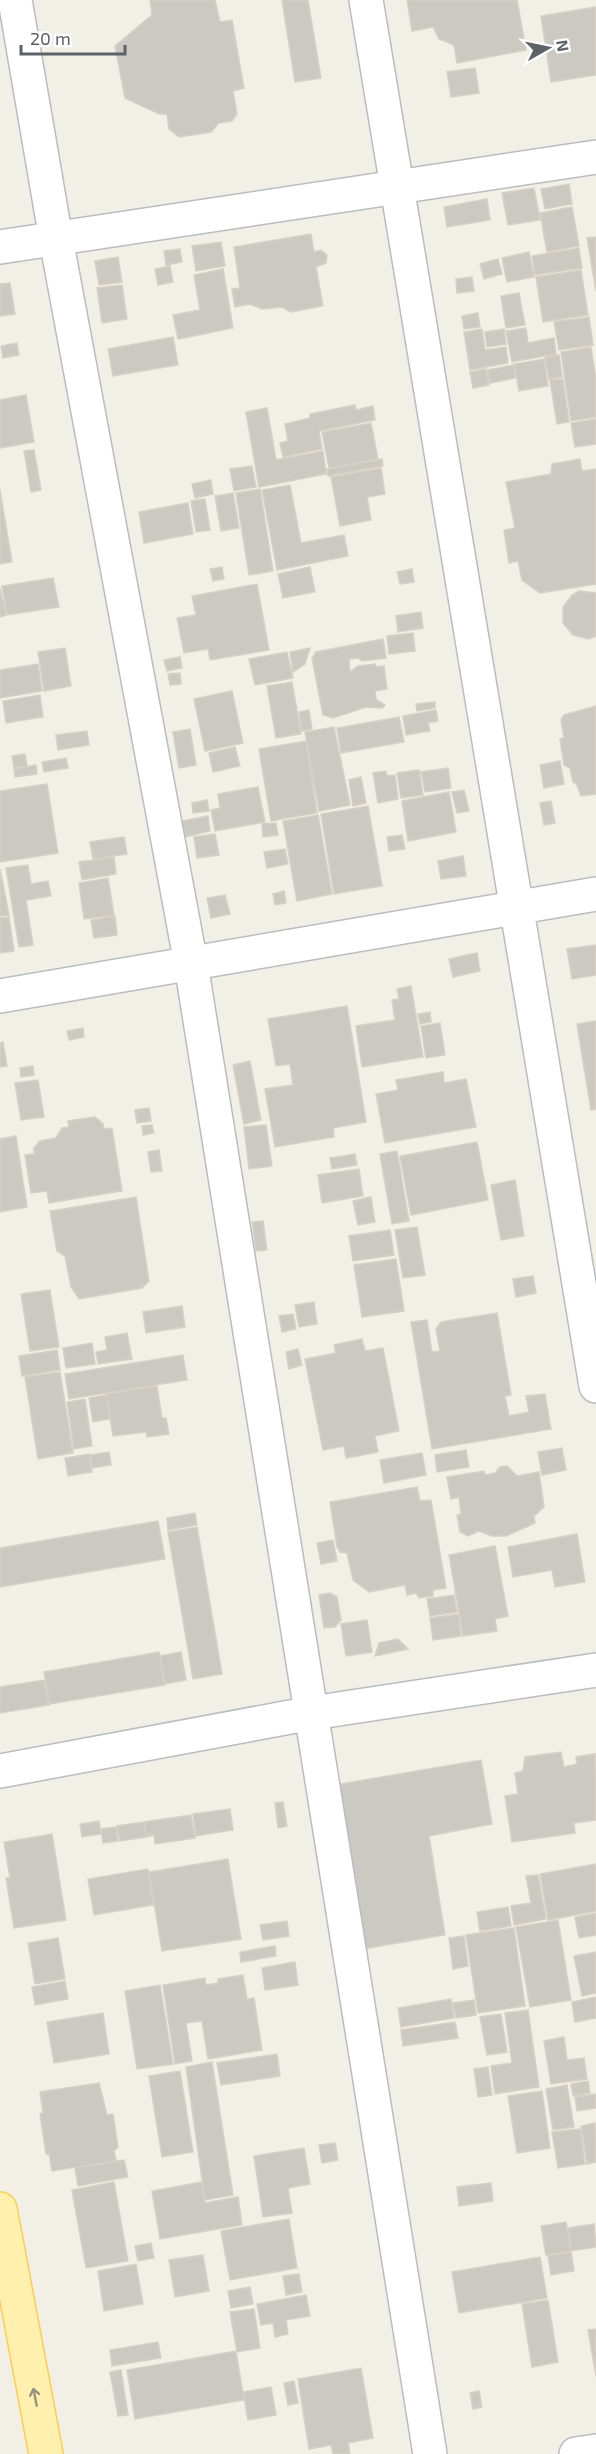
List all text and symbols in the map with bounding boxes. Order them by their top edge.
scale bar [21,18,124,56]
north arrow [518,18,578,78]
text: 20 m [30,27,71,49]
text: N [553,38,574,53]
one-way arrow [30,2387,41,2407]

